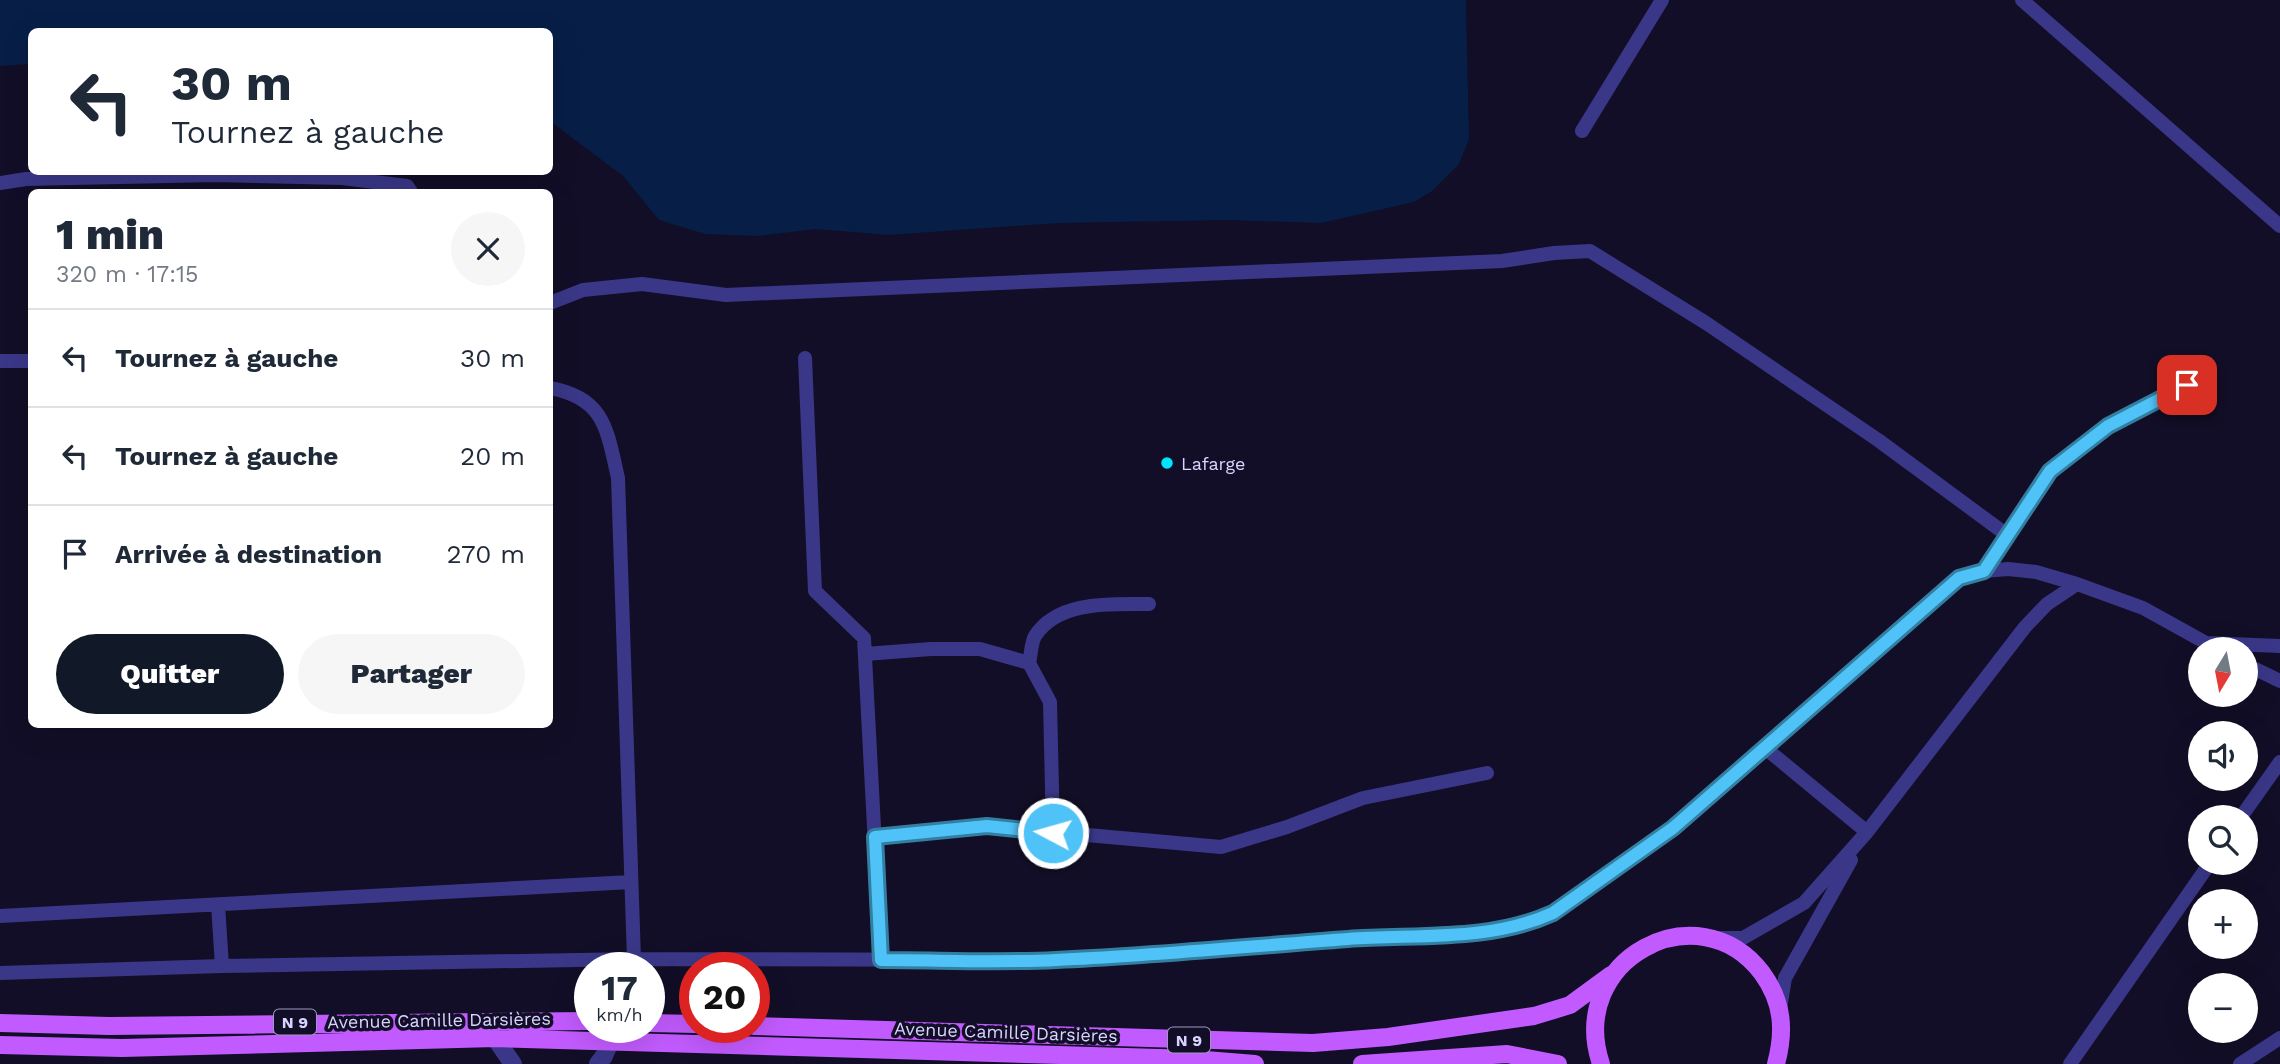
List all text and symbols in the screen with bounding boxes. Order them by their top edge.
text: 30 m [171,54,292,112]
icon: left [56,56,147,147]
text: Tournez à gauche [171,113,444,151]
text: 1 min [56,210,164,259]
button: close [451,212,525,286]
text: 320 m · 17:15 [56,261,198,288]
icon: left [56,339,94,377]
text: Tournez à gauche [115,343,338,373]
text: 30 m [460,343,525,373]
pin [2157,355,2217,415]
icon: arrive [2168,366,2206,404]
icon: left [56,437,94,475]
text: Tournez à gauche [115,441,338,471]
text: 20 m [460,441,525,471]
place label: Lafarge [1181,453,1245,474]
marker: Lafarge [1159,455,1175,471]
icon: arrive [56,535,94,573]
text: Arrivée à destination [115,539,382,569]
text: 270 m [446,539,525,569]
button: Quitter [56,634,284,714]
button: Partager [298,634,525,714]
north arrow [2188,637,2258,707]
map controls [2188,637,2258,1043]
button: sound [2188,721,2258,791]
position arrow [1016,796,1090,870]
button: search [2188,805,2258,875]
button: + [2188,889,2258,959]
speed limit sign: 20 [679,952,770,1043]
text: 17 [601,967,638,1009]
button: − [2188,973,2258,1043]
text: km/h [596,1004,643,1025]
street label: Avenue Camille Darsières [327,1008,551,1032]
road number: N 9 [274,1010,316,1034]
street label: Avenue Camille Darsières [894,1018,1118,1046]
road number: N 9 [1168,1028,1210,1052]

